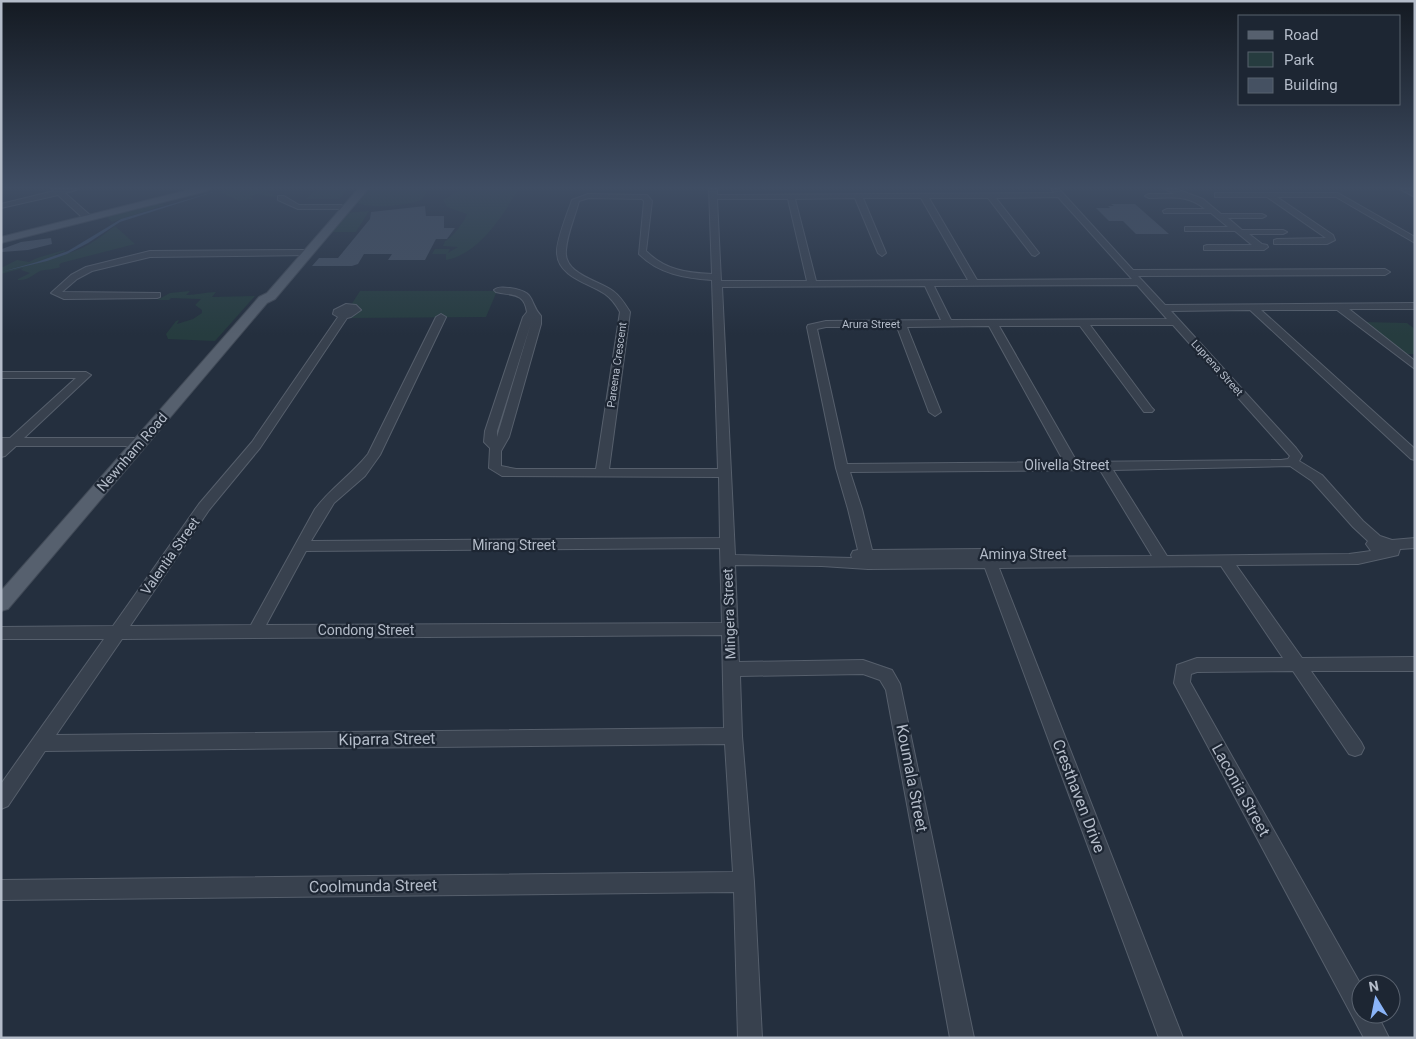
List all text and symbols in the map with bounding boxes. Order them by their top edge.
legend [1238,15,1401,105]
text: Road [1284,26,1318,44]
text: Park [1284,51,1315,69]
text: Building [1284,76,1338,94]
street label: Arura Street [842,318,901,331]
street label: Pareena Crescent [605,321,630,409]
street label: Luprena Street [1188,337,1246,399]
street label: Newnham Road [94,409,170,495]
street label: Olivella Street [1024,457,1110,473]
street label: Valentia Street [137,514,203,598]
street label: Mirang Street [472,537,556,553]
street label: Aminya Street [979,546,1067,562]
street label: Mingera Street [719,568,739,660]
street label: Condong Street [318,622,415,638]
street label: Koumala Street [892,723,932,833]
street label: Kiparra Street [338,729,436,749]
street label: Cresthaven Drive [1049,737,1109,855]
street label: Laconia Street [1208,741,1274,839]
street label: Coolmunda Street [309,875,437,897]
north arrow [1351,974,1401,1024]
text: N [1367,977,1380,995]

